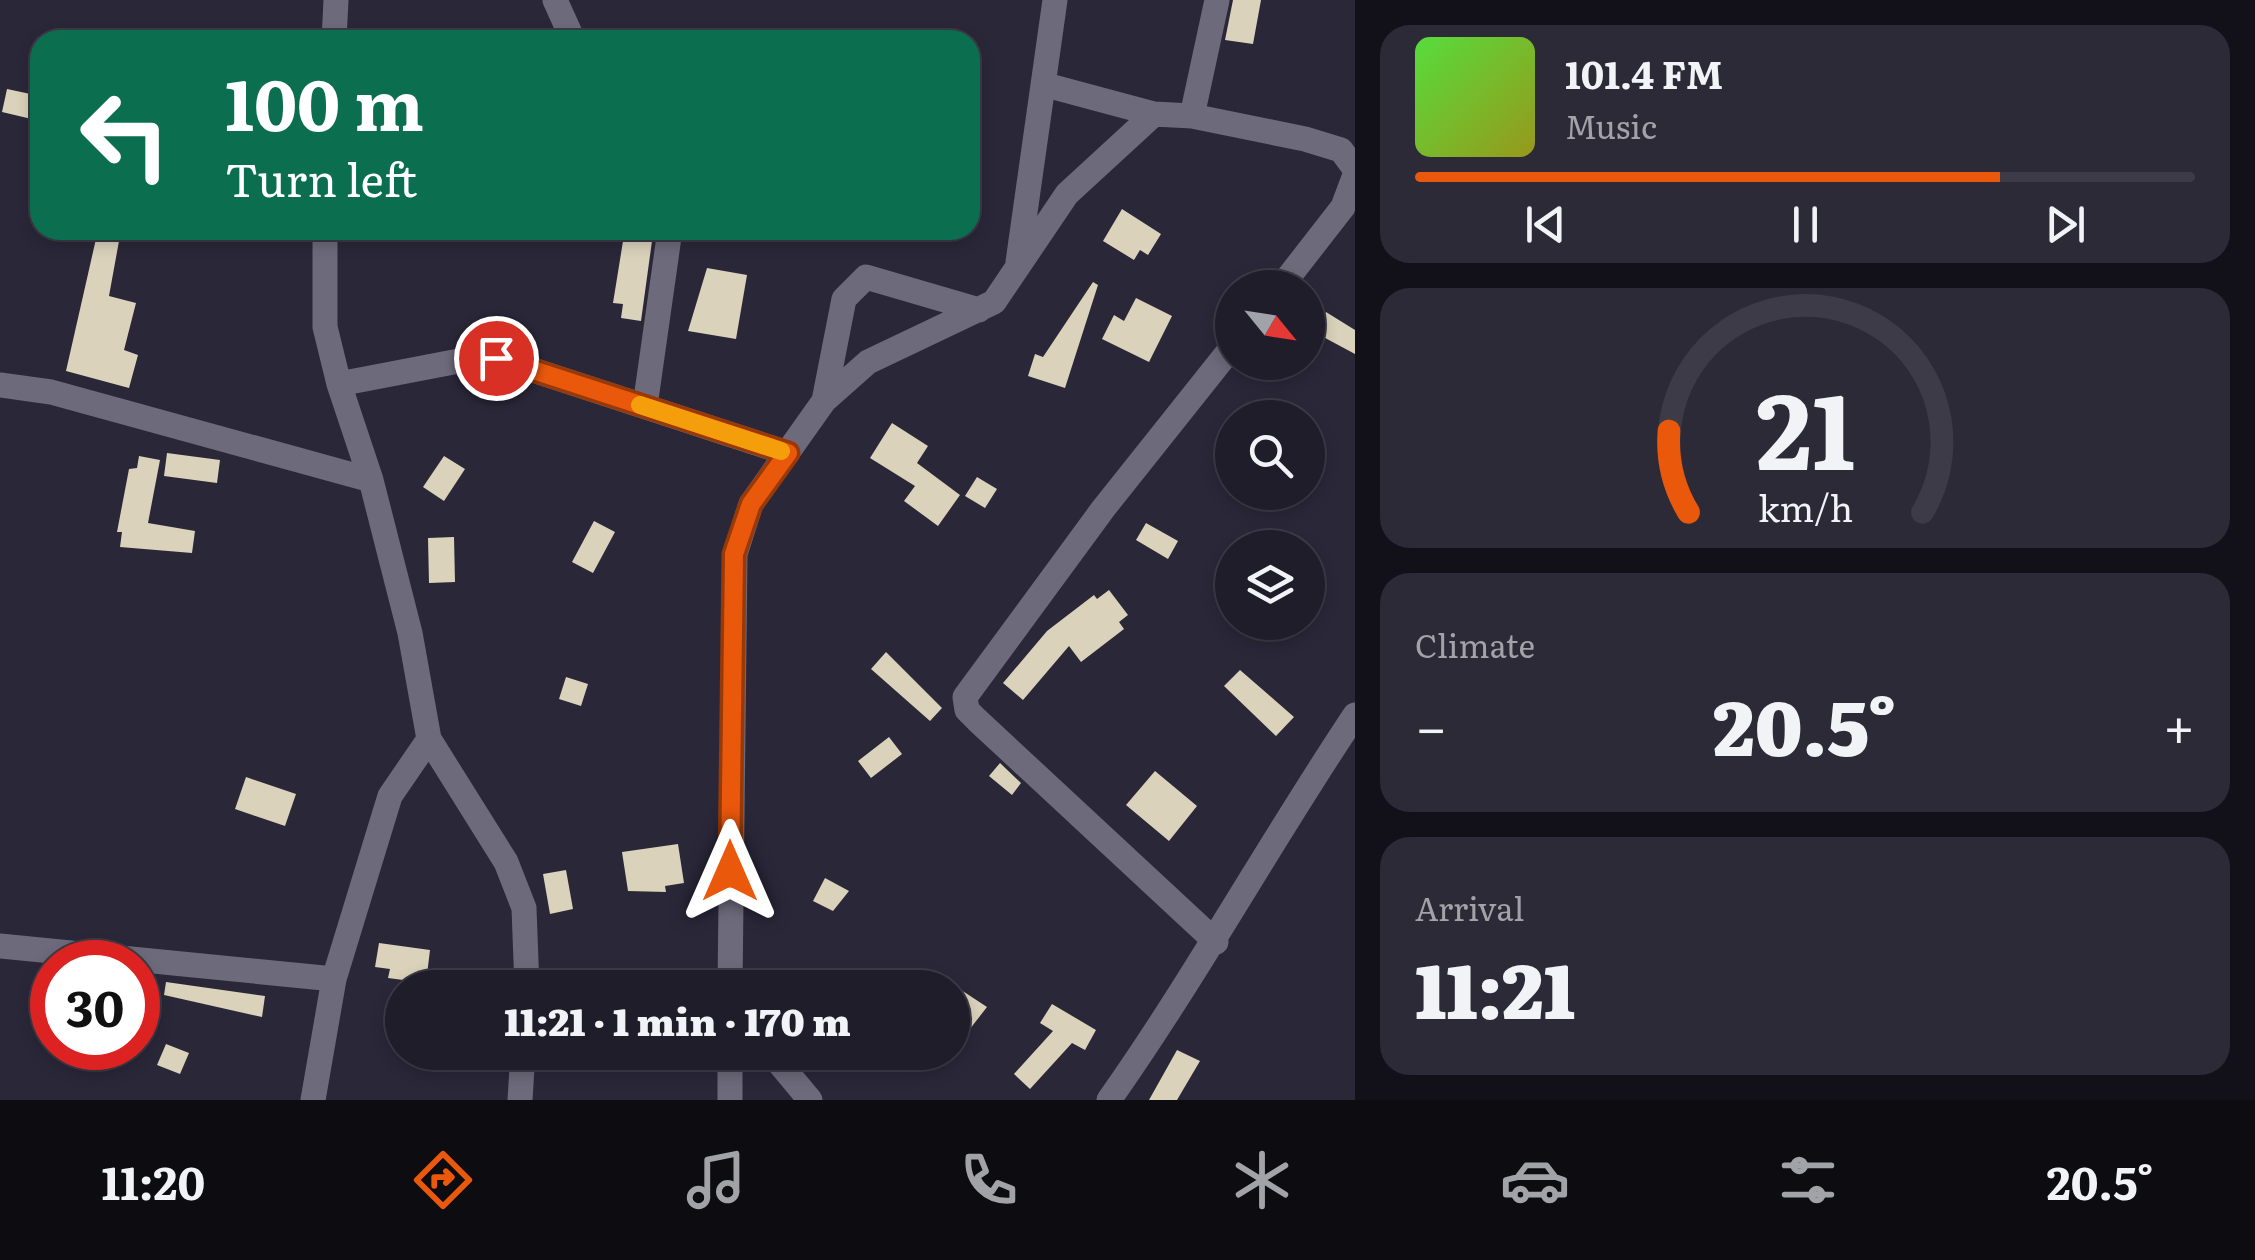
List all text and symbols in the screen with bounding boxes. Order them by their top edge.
text: 101.4 FM [1565,44,1723,101]
text: 100 m [225,49,424,153]
icon: left [60,70,190,200]
text: Music [1565,101,1657,149]
text: Turn left [225,144,417,211]
icon: previous [1518,197,1573,252]
icon: pause [1778,197,1833,252]
icon: next [2038,197,2093,252]
north arrow [1215,270,1325,380]
map controls [1215,270,1325,640]
pin [454,316,539,401]
icon: arrive [469,331,524,386]
text: 21 [1756,348,1854,502]
button: search [1215,400,1325,510]
text: km/h [1757,480,1853,533]
button: layers [1215,530,1325,640]
text: Climate [1415,620,1535,668]
text: 20.5° [1713,668,1897,779]
text: − [1415,683,1447,765]
text: + [2163,683,2195,765]
position arrow [678,819,782,923]
text: Arrival [1415,883,1524,931]
text: 11:21 [1415,931,1575,1042]
speed limit sign: 30 [30,940,160,1070]
text: 11:21 · 1 min · 170 m [504,991,851,1048]
icon: directions [408,1145,478,1215]
icon: music [681,1145,751,1215]
icon: phone [954,1145,1024,1215]
icon: climate [1227,1145,1297,1215]
icon: car [1500,1145,1570,1215]
icon: filters [1773,1145,1843,1215]
text: 11:20 [102,1147,205,1214]
text: 20.5° [2046,1147,2153,1214]

